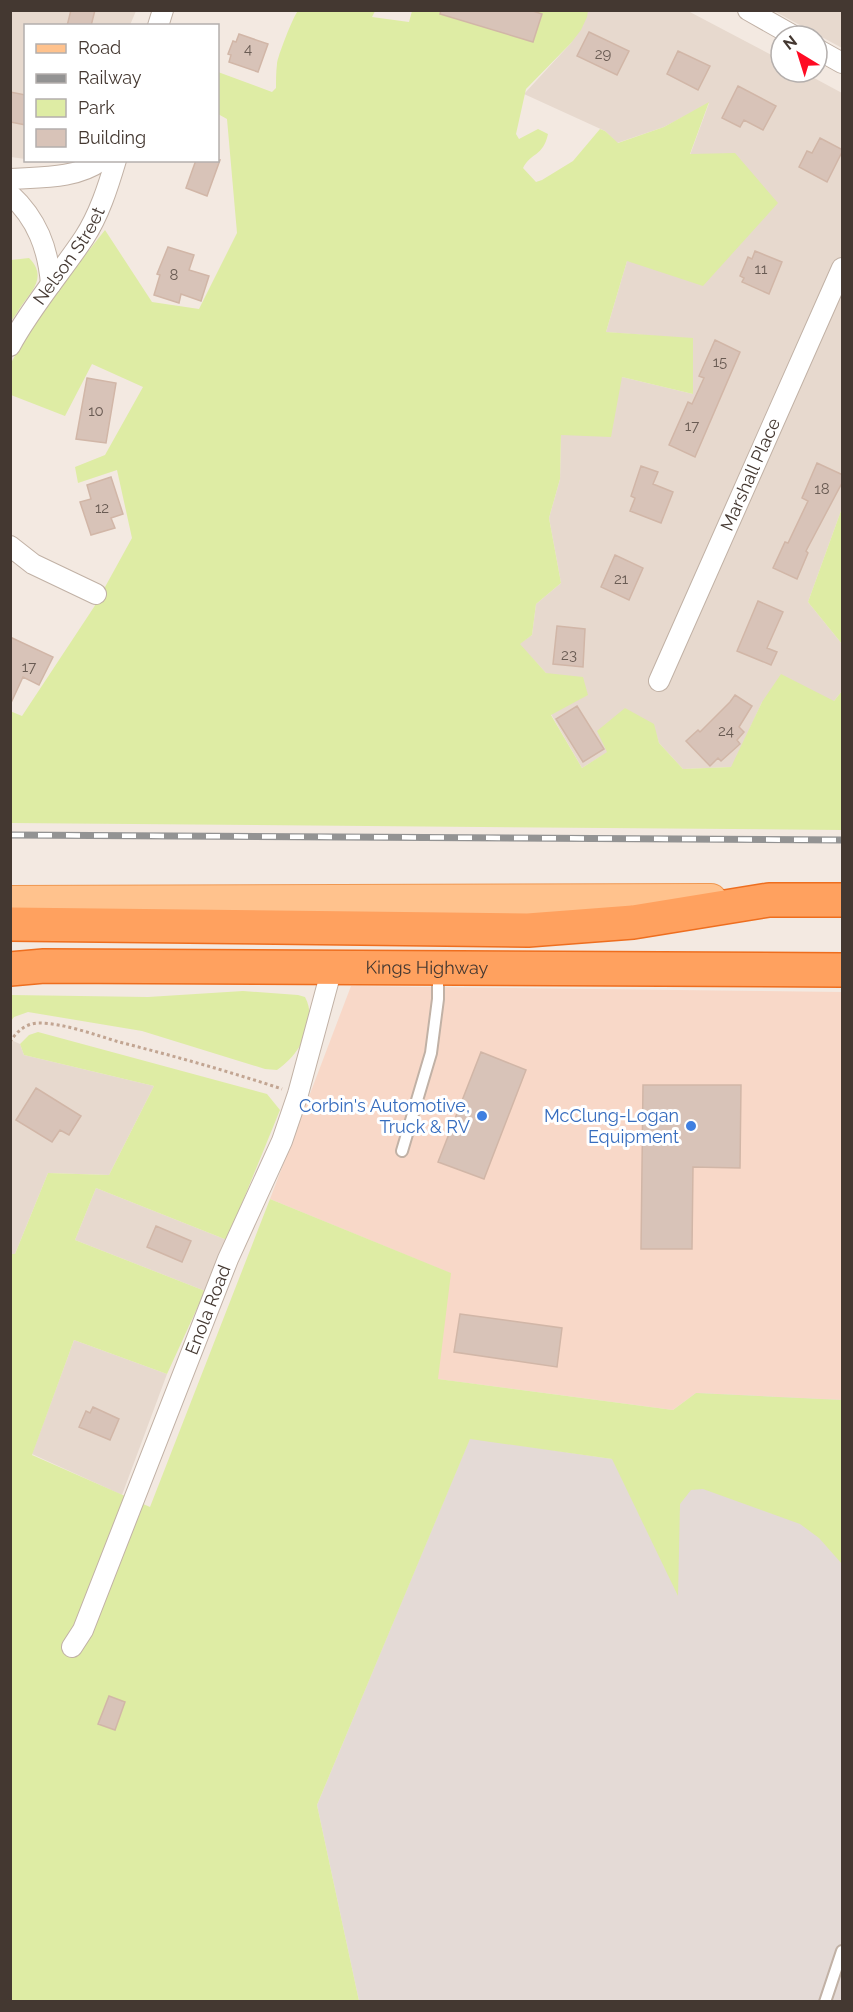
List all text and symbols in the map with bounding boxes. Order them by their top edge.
legend [24,24,219,162]
north arrow [769,24,829,84]
text: N [779,31,801,54]
text: Road [78,37,121,58]
house number: 4 [244,40,252,58]
house number: 29 [595,45,612,63]
text: Railway [78,67,142,88]
text: Park [78,97,115,118]
text: Building [78,127,146,148]
street label: Nelson Street [28,204,109,309]
house number: 11 [755,260,768,278]
house number: 8 [170,266,179,284]
house number: 15 [713,353,727,371]
house number: 10 [88,402,104,420]
street label: Marshall Place [716,414,784,534]
house number: 17 [685,417,699,435]
house number: 18 [814,480,830,498]
house number: 12 [95,499,109,517]
house number: 21 [614,570,629,588]
house number: 23 [561,646,577,664]
house number: 17 [22,658,36,676]
house number: 24 [718,722,734,740]
street label: Kings Highway [365,957,489,978]
place label: Corbin's Automotive, Truck & RV [299,1095,470,1137]
place label: McClung-Logan Equipment [544,1105,679,1147]
marker: Corbin's Automotive, Truck & RV [475,1109,489,1123]
marker: McClung-Logan Equipment [684,1119,698,1133]
street label: Enola Road [181,1262,235,1358]

